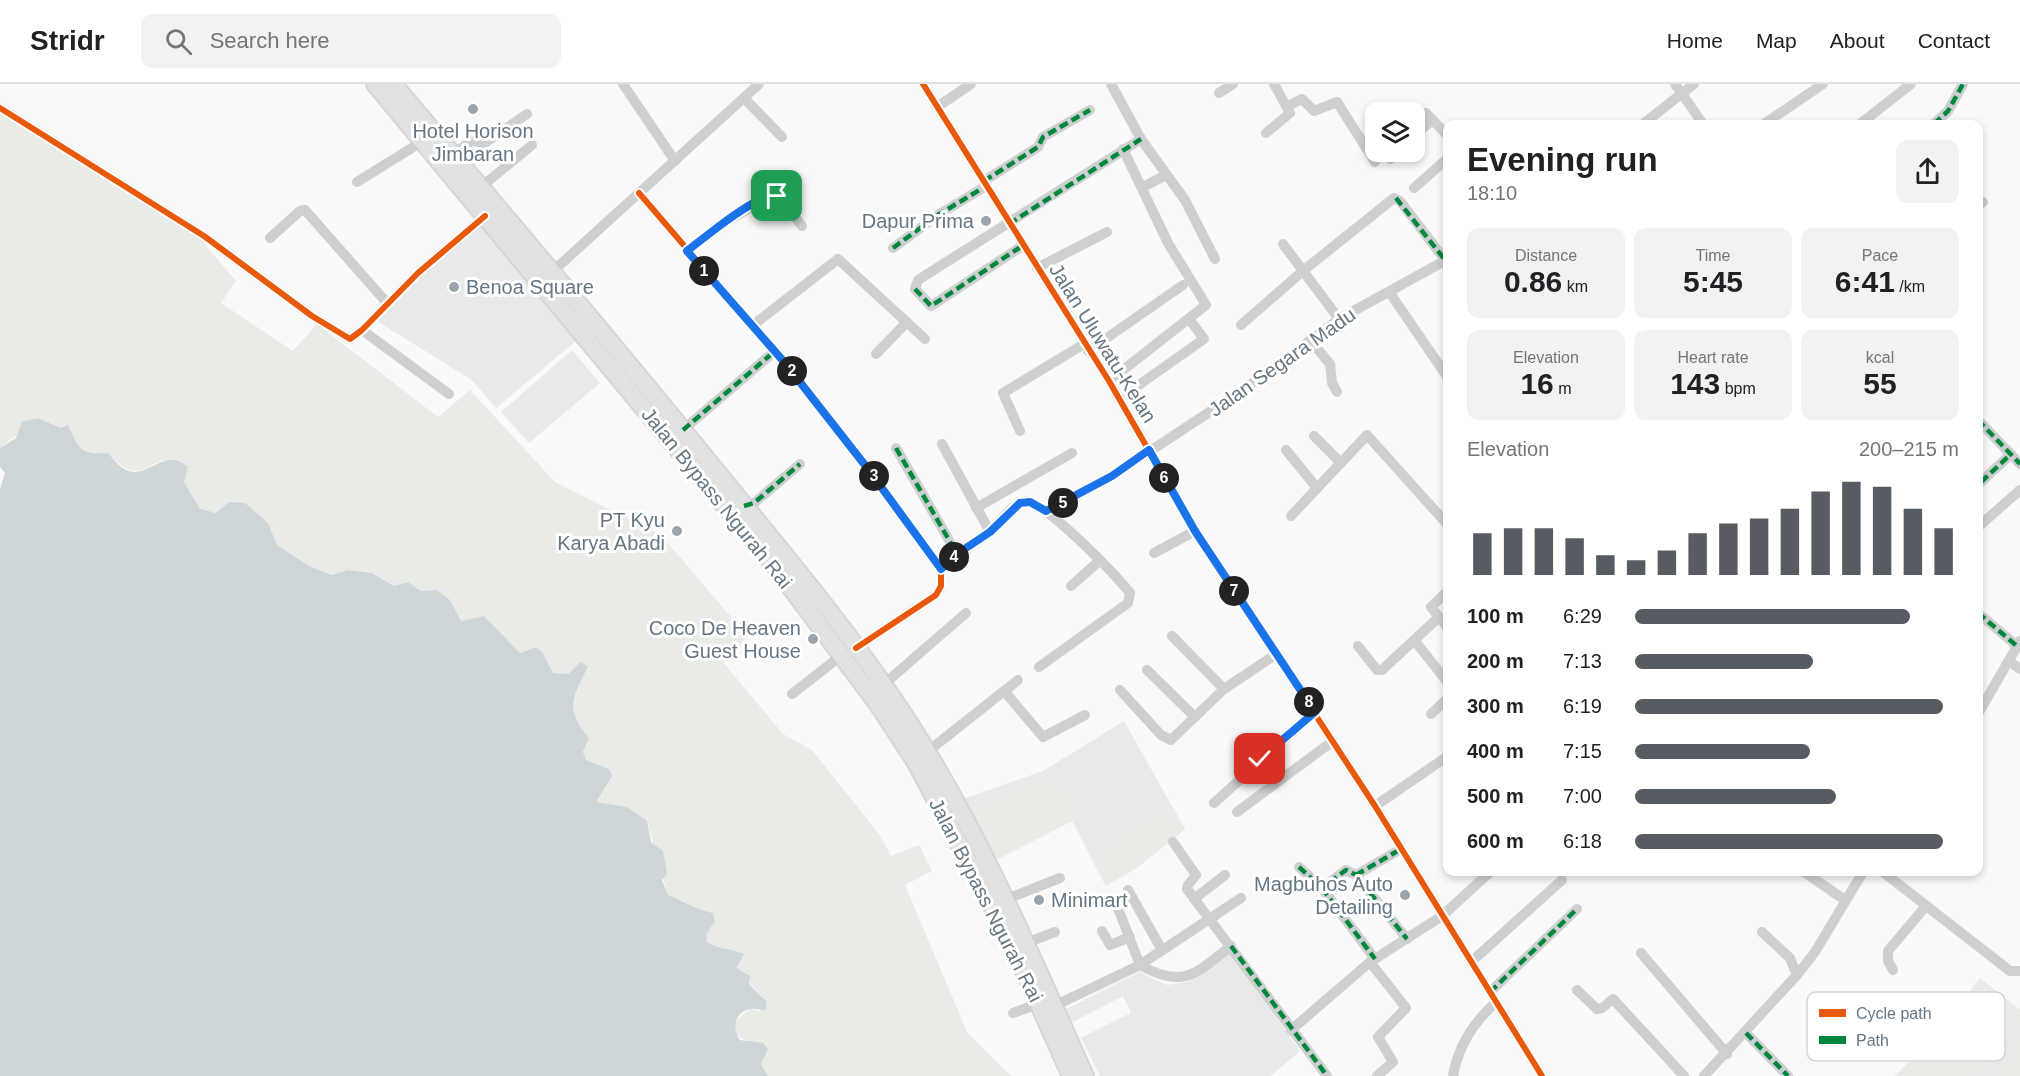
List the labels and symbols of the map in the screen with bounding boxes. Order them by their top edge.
marker: Hotel Horison Jimbaran [466,102,480,116]
place label: Hotel Horison Jimbaran [412,120,534,165]
pin [751,170,802,221]
place label: Dapur Prima [862,210,975,232]
marker: Dapur Prima [979,214,993,228]
pin: 1 [689,256,719,286]
street label: Jalan Uluwatu-Kelan [1045,259,1161,427]
place label: Benoa Square [466,276,594,298]
marker: Benoa Square [447,280,461,294]
street label: Jalan Segara Madu [1205,303,1359,421]
pin: 2 [777,356,807,386]
street label: Jalan Bypass Ngurah Rai [637,403,797,593]
pin: 3 [859,461,889,491]
pin: 6 [1149,463,1179,493]
pin: 5 [1048,488,1078,518]
place label: PT Kyu Karya Abadi [557,509,665,554]
marker: PT Kyu Karya Abadi [670,524,684,538]
pin: 4 [939,542,969,572]
pin: 7 [1219,576,1249,606]
place label: Coco De Heaven Guest House [649,617,801,662]
marker: Coco De Heaven Guest House [806,632,820,646]
pin: 8 [1294,687,1324,717]
pin [1234,733,1285,784]
street label: Jalan Bypass Ngurah Rai [925,794,1047,1006]
place label: Magbuhos Auto Detailing [1254,873,1393,918]
marker: Magbuhos Auto Detailing [1398,888,1412,902]
place label: Minimart [1051,889,1128,911]
marker: Minimart [1032,893,1046,907]
legend [1807,992,2005,1061]
text: Cycle path [1856,1005,1932,1022]
text: Path [1856,1032,1889,1049]

